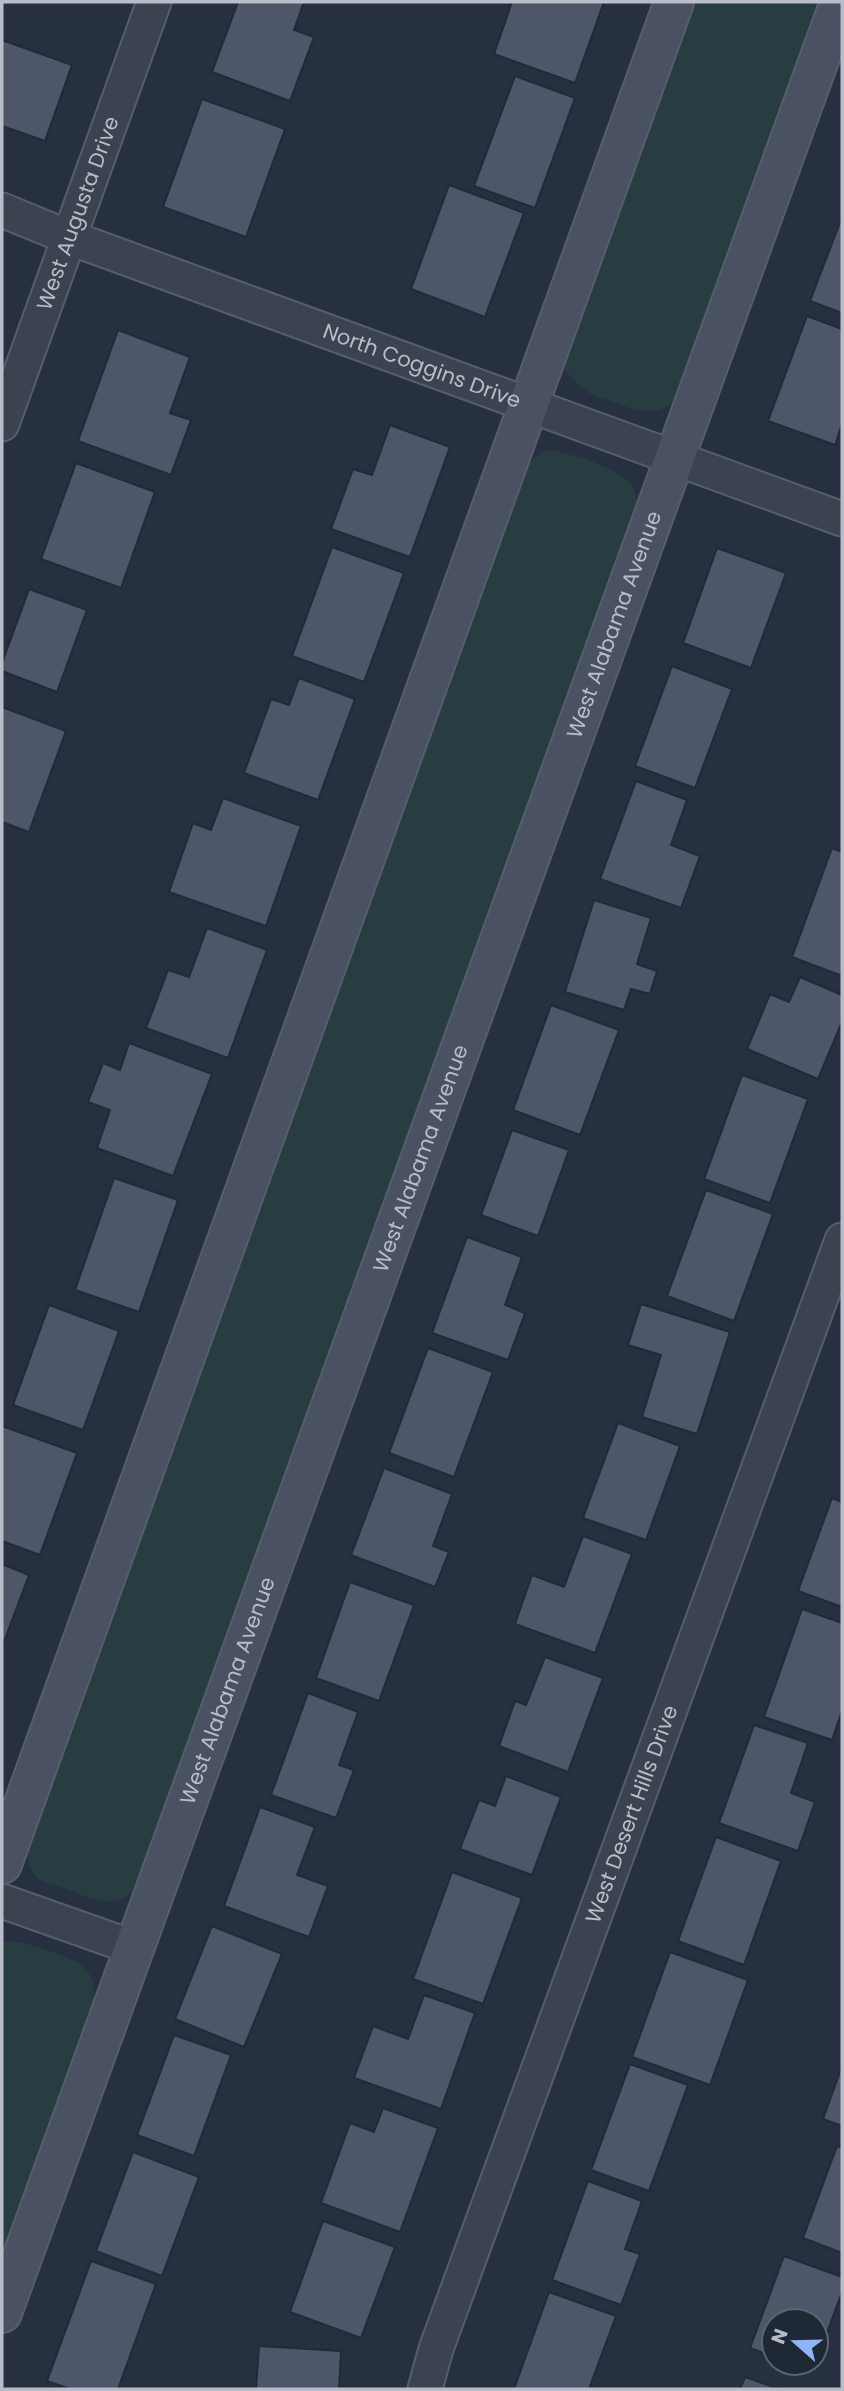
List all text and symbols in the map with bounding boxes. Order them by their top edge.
street label: West Augusta Drive [29,112,126,314]
street label: North Coggins Drive [319,316,525,415]
street label: West Alabama Avenue [559,507,668,742]
street label: West Alabama Avenue [366,1041,475,1276]
street label: West Alabama Avenue [173,1573,282,1808]
street label: West Desert Hills Drive [578,1701,684,1927]
north arrow [760,2307,830,2377]
text: N [764,2325,795,2348]

